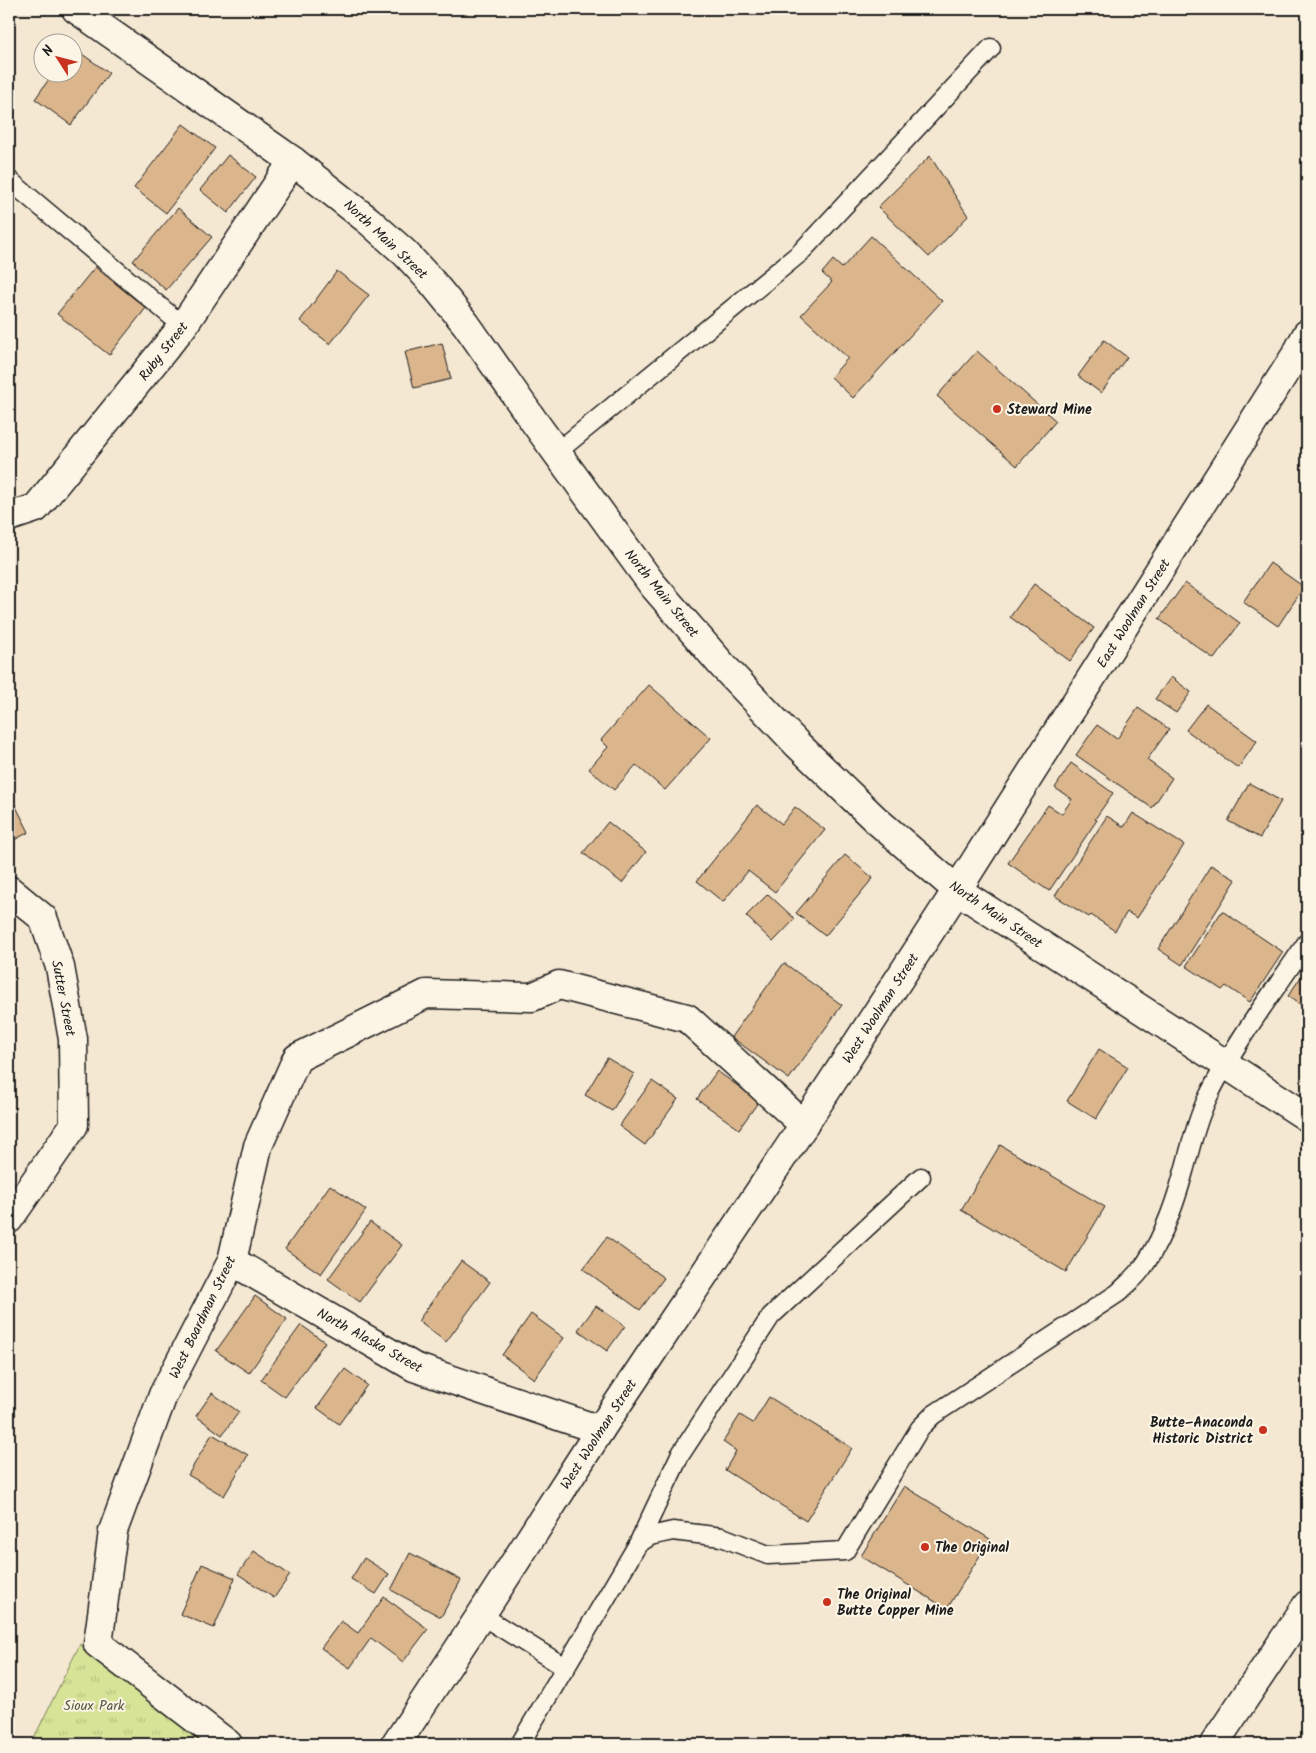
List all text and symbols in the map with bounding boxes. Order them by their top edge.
north arrow [32,32,82,82]
text: N [37,41,60,61]
street label: North Main Street [338,195,433,285]
street label: Ruby Street [134,317,194,386]
place label: Steward Mine [1007,399,1092,421]
marker: Steward Mine [991,403,1003,415]
street label: North Main Street [619,545,704,643]
street label: East Woolman Street [1091,554,1177,672]
street label: North Main Street [944,875,1047,955]
street label: West Woolman Street [837,949,925,1068]
street label: Sutter Street [45,958,81,1039]
street label: West Boardman Street [164,1252,242,1382]
street label: North Alaska Street [313,1303,427,1379]
street label: West Woolman Street [555,1375,643,1494]
place label: Butte–Anaconda Historic District [1150,1412,1254,1450]
marker: Butte–Anaconda Historic District [1257,1424,1269,1436]
place label: The Original [935,1537,1009,1559]
marker: The Original [919,1541,931,1553]
place label: The Original Butte Copper Mine [837,1584,954,1622]
marker: The Original Butte Copper Mine [821,1596,833,1608]
park label: Sioux Park [64,1695,125,1717]

